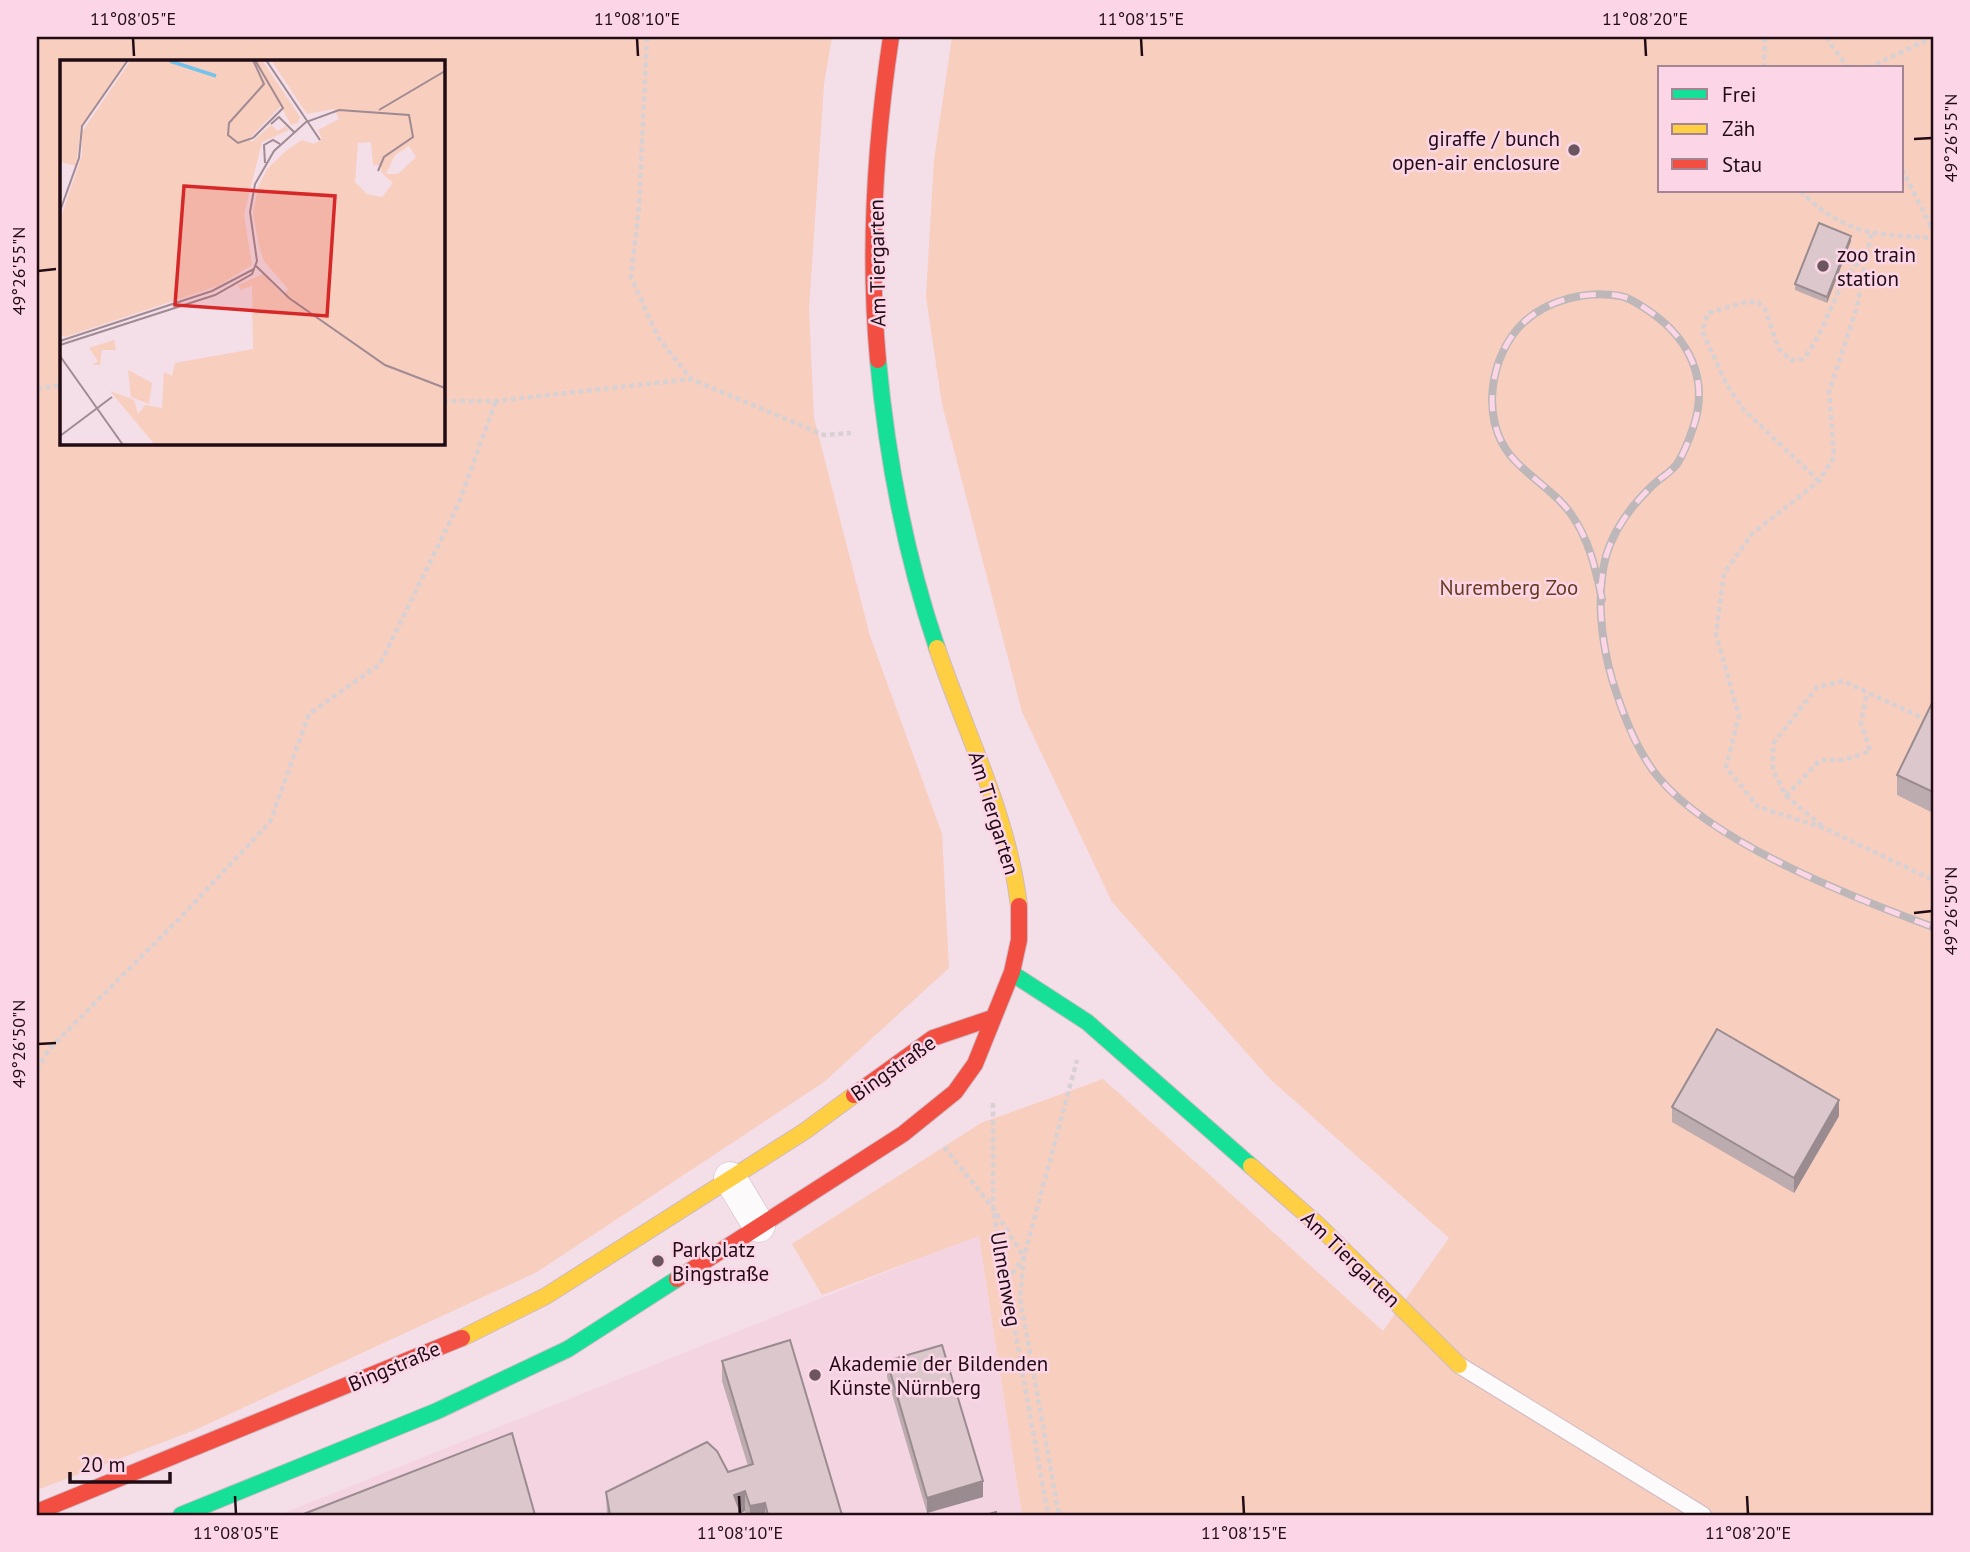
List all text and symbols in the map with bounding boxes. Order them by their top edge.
text: 11°08'05"E [90,7,176,30]
text: 11°08'10"E [594,7,680,30]
text: 11°08'15"E [1098,7,1184,30]
text: 11°08'20"E [1602,7,1688,30]
inset map [60,60,444,444]
legend [1658,66,1904,192]
text: Frei [1722,81,1756,108]
text: 49°26'55"N [1939,94,1962,182]
text: Zäh [1722,115,1755,142]
place label: giraffe / bunch open-air enclosure [1392,125,1560,176]
marker: giraffe / bunch open-air enclosure [1566,142,1582,158]
text: Stau [1722,151,1762,178]
street label: Am Tiergarten [862,199,892,327]
text: 49°26'55"N [7,227,30,315]
place label: zoo train station [1837,241,1916,292]
marker: zoo train station [1815,258,1831,274]
park label: Nuremberg Zoo [1440,574,1578,601]
street label: Am Tiergarten [962,748,1026,878]
text: 49°26'50"N [1939,867,1962,955]
text: 49°26'50"N [7,1000,30,1088]
street label: Bingstraße [845,1029,941,1107]
street label: Am Tiergarten [1296,1205,1406,1313]
street label: Ulmenweg [984,1229,1028,1329]
place label: Parkplatz Bingstraße [672,1236,769,1287]
marker: Parkplatz Bingstraße [650,1253,666,1269]
street label: Bingstraße [344,1335,444,1397]
place label: Akademie der Bildenden Künste Nürnberg [829,1350,1048,1401]
marker: Akademie der Bildenden Künste Nürnberg [807,1367,823,1383]
scale bar [70,1440,170,1484]
text: 20 m [80,1451,126,1478]
text: 11°08'05"E [193,1521,279,1544]
text: 11°08'10"E [697,1521,783,1544]
text: 11°08'15"E [1201,1521,1287,1544]
text: 11°08'20"E [1705,1521,1791,1544]

